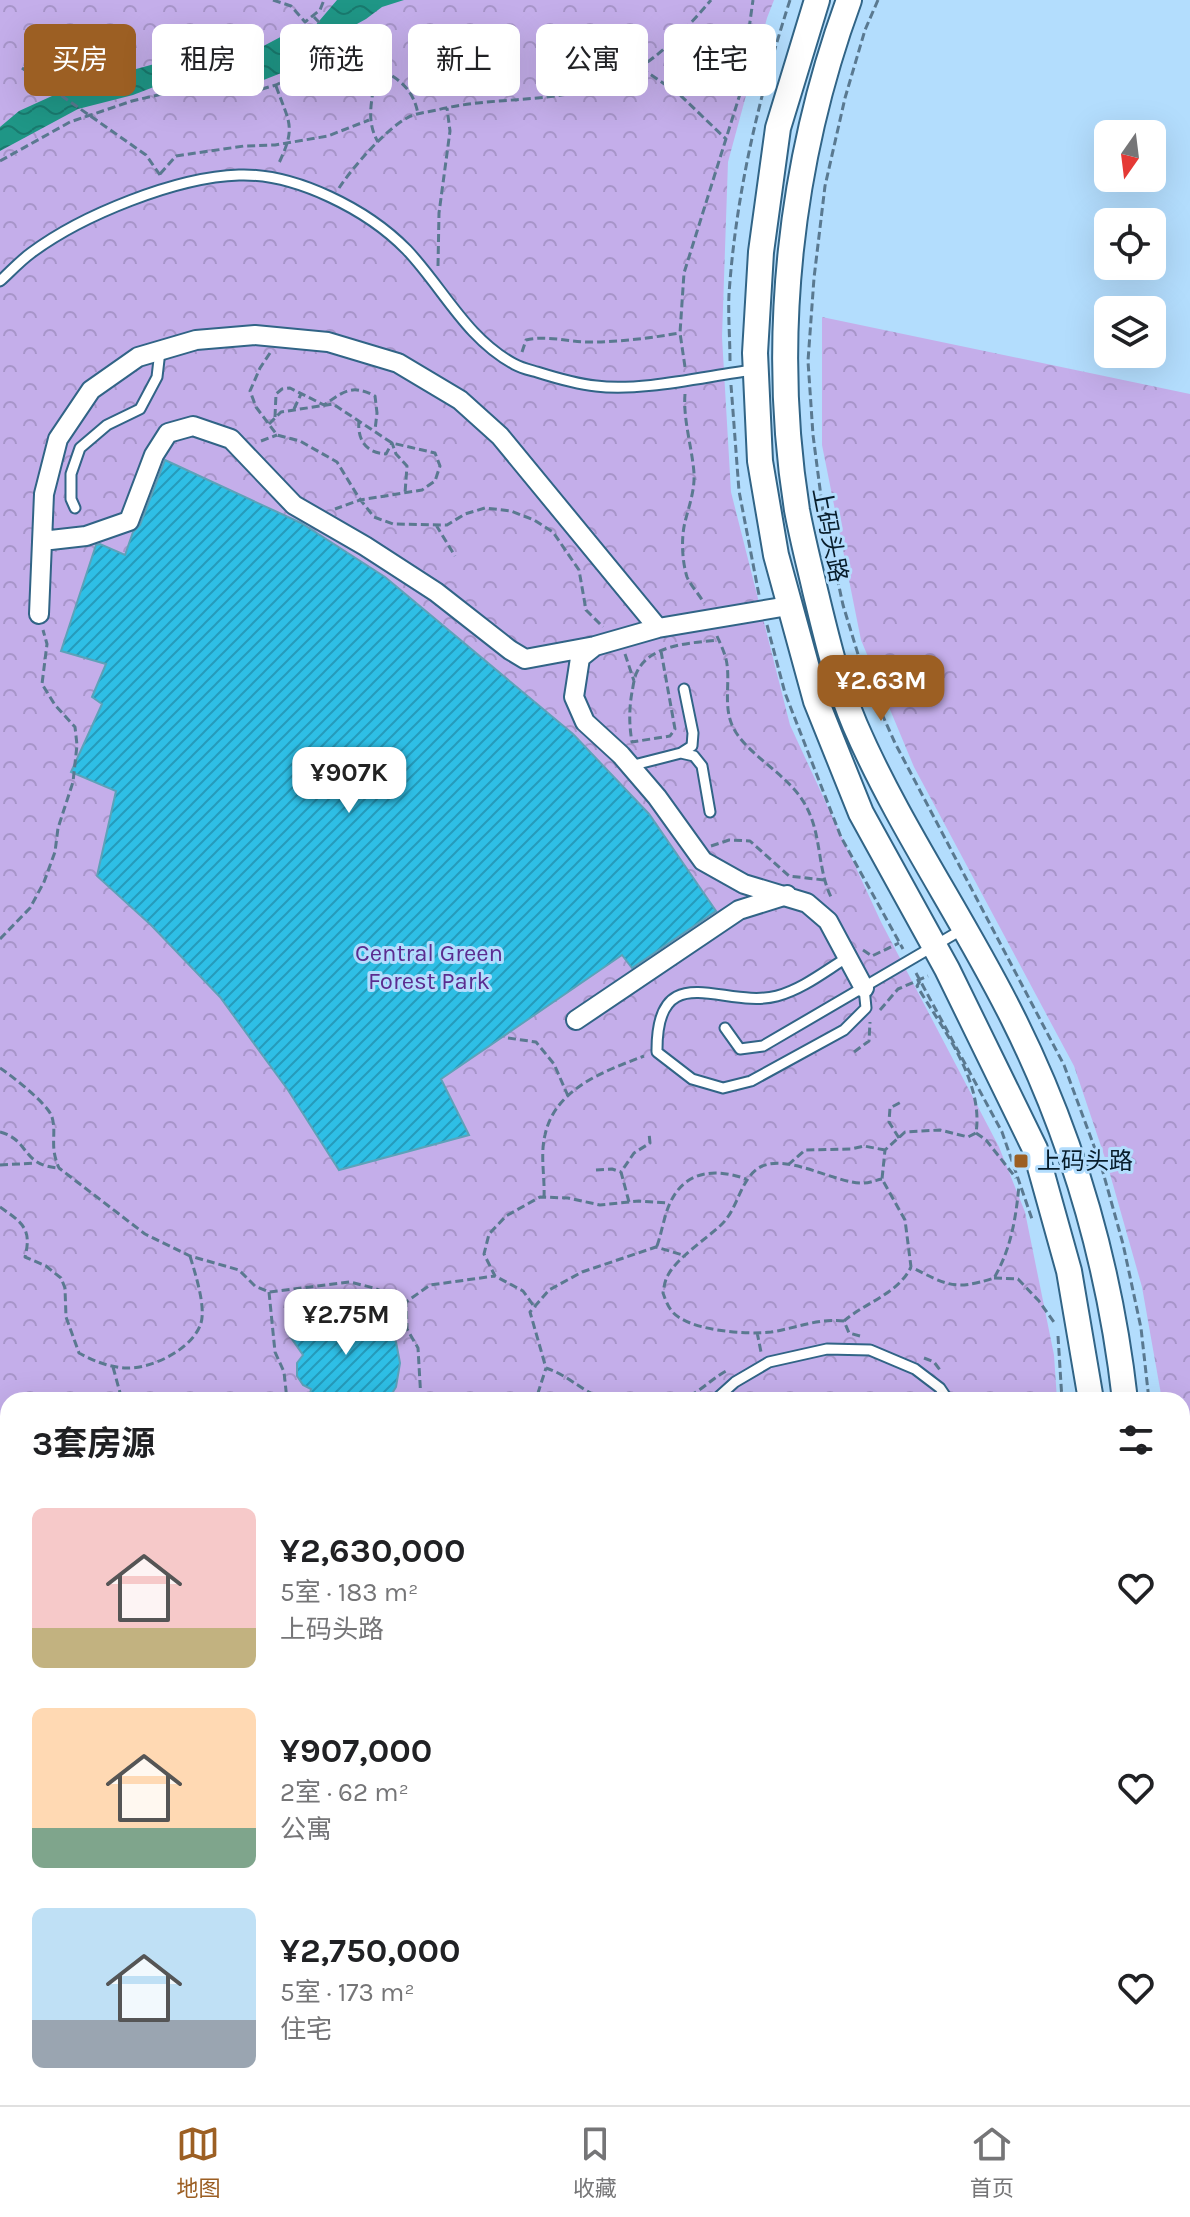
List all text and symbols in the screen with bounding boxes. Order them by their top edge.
chip: 买房 [24,24,136,96]
chip: 租房 [152,24,264,96]
chip: 筛选 [280,24,392,96]
chip: 新上 [408,24,520,96]
chip: 公寓 [536,24,648,96]
chip: 住宅 [664,24,776,96]
north arrow [1094,120,1166,192]
map controls [1094,120,1166,368]
button: locate [1094,208,1166,280]
button: layers [1094,296,1166,368]
street label: 上码头路 [807,485,853,585]
pin: ¥2.63M [816,655,946,723]
text: ¥2.63M [835,665,927,696]
pin: ¥907K [293,747,405,815]
text: ¥907K [310,757,388,788]
park label: Central Green Forest Park [355,939,503,995]
place label: 上码头路 [1037,1147,1133,1175]
marker: 上码头路 [1012,1152,1030,1170]
pin: ¥2.75M [281,1289,411,1357]
text: ¥2.75M [302,1299,390,1330]
icon: filters [1114,1418,1158,1462]
text: 3套房源 [32,1424,155,1464]
text: ¥2,630,000 [280,1531,466,1571]
icon: home [96,1540,192,1636]
icon: heart [1114,1566,1158,1610]
text: 5室 · 183 m² [280,1577,419,1608]
text: 上码头路 [280,1614,384,1645]
text: ¥907,000 [280,1731,432,1771]
icon: home [96,1740,192,1836]
icon: heart [1114,1766,1158,1810]
text: 2室 · 62 m² [280,1777,409,1808]
text: 公寓 [280,1814,332,1845]
text: ¥2,750,000 [280,1931,460,1971]
icon: home [96,1940,192,2036]
icon: heart [1114,1966,1158,2010]
text: 5室 · 173 m² [280,1977,415,2008]
text: 住宅 [280,2014,332,2045]
tab: 地图 [176,2122,220,2202]
tab: 收藏 [573,2122,617,2202]
tab: 首页 [970,2122,1014,2202]

